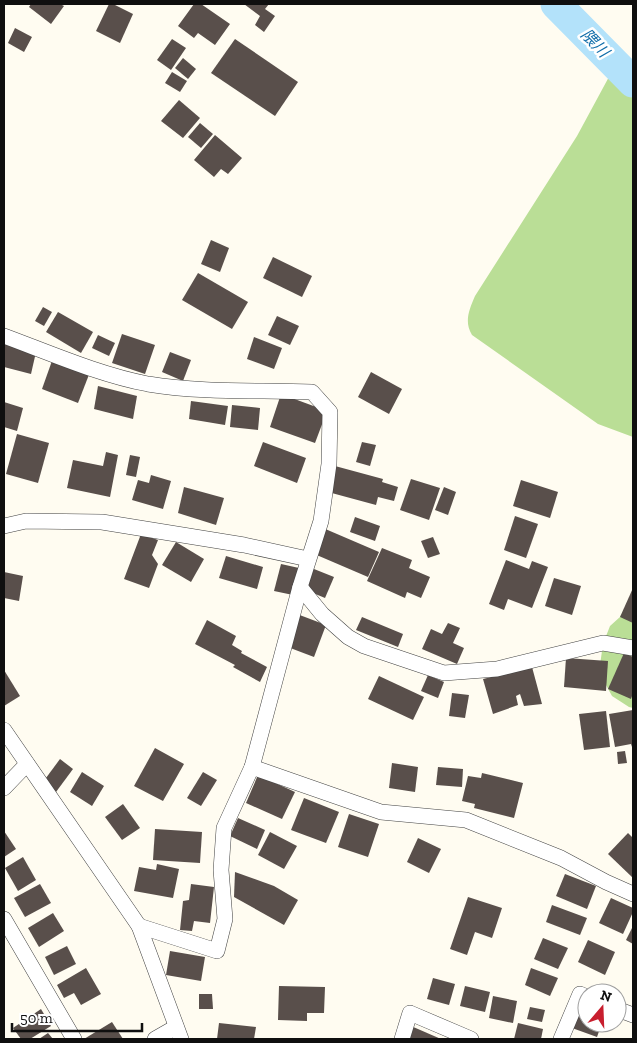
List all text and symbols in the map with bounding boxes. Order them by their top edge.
water label: 隈川 [577,25,614,63]
north arrow [577,983,627,1033]
text: N [598,986,614,1006]
scale bar [12,1000,142,1032]
text: 50 m [20,1009,53,1027]

